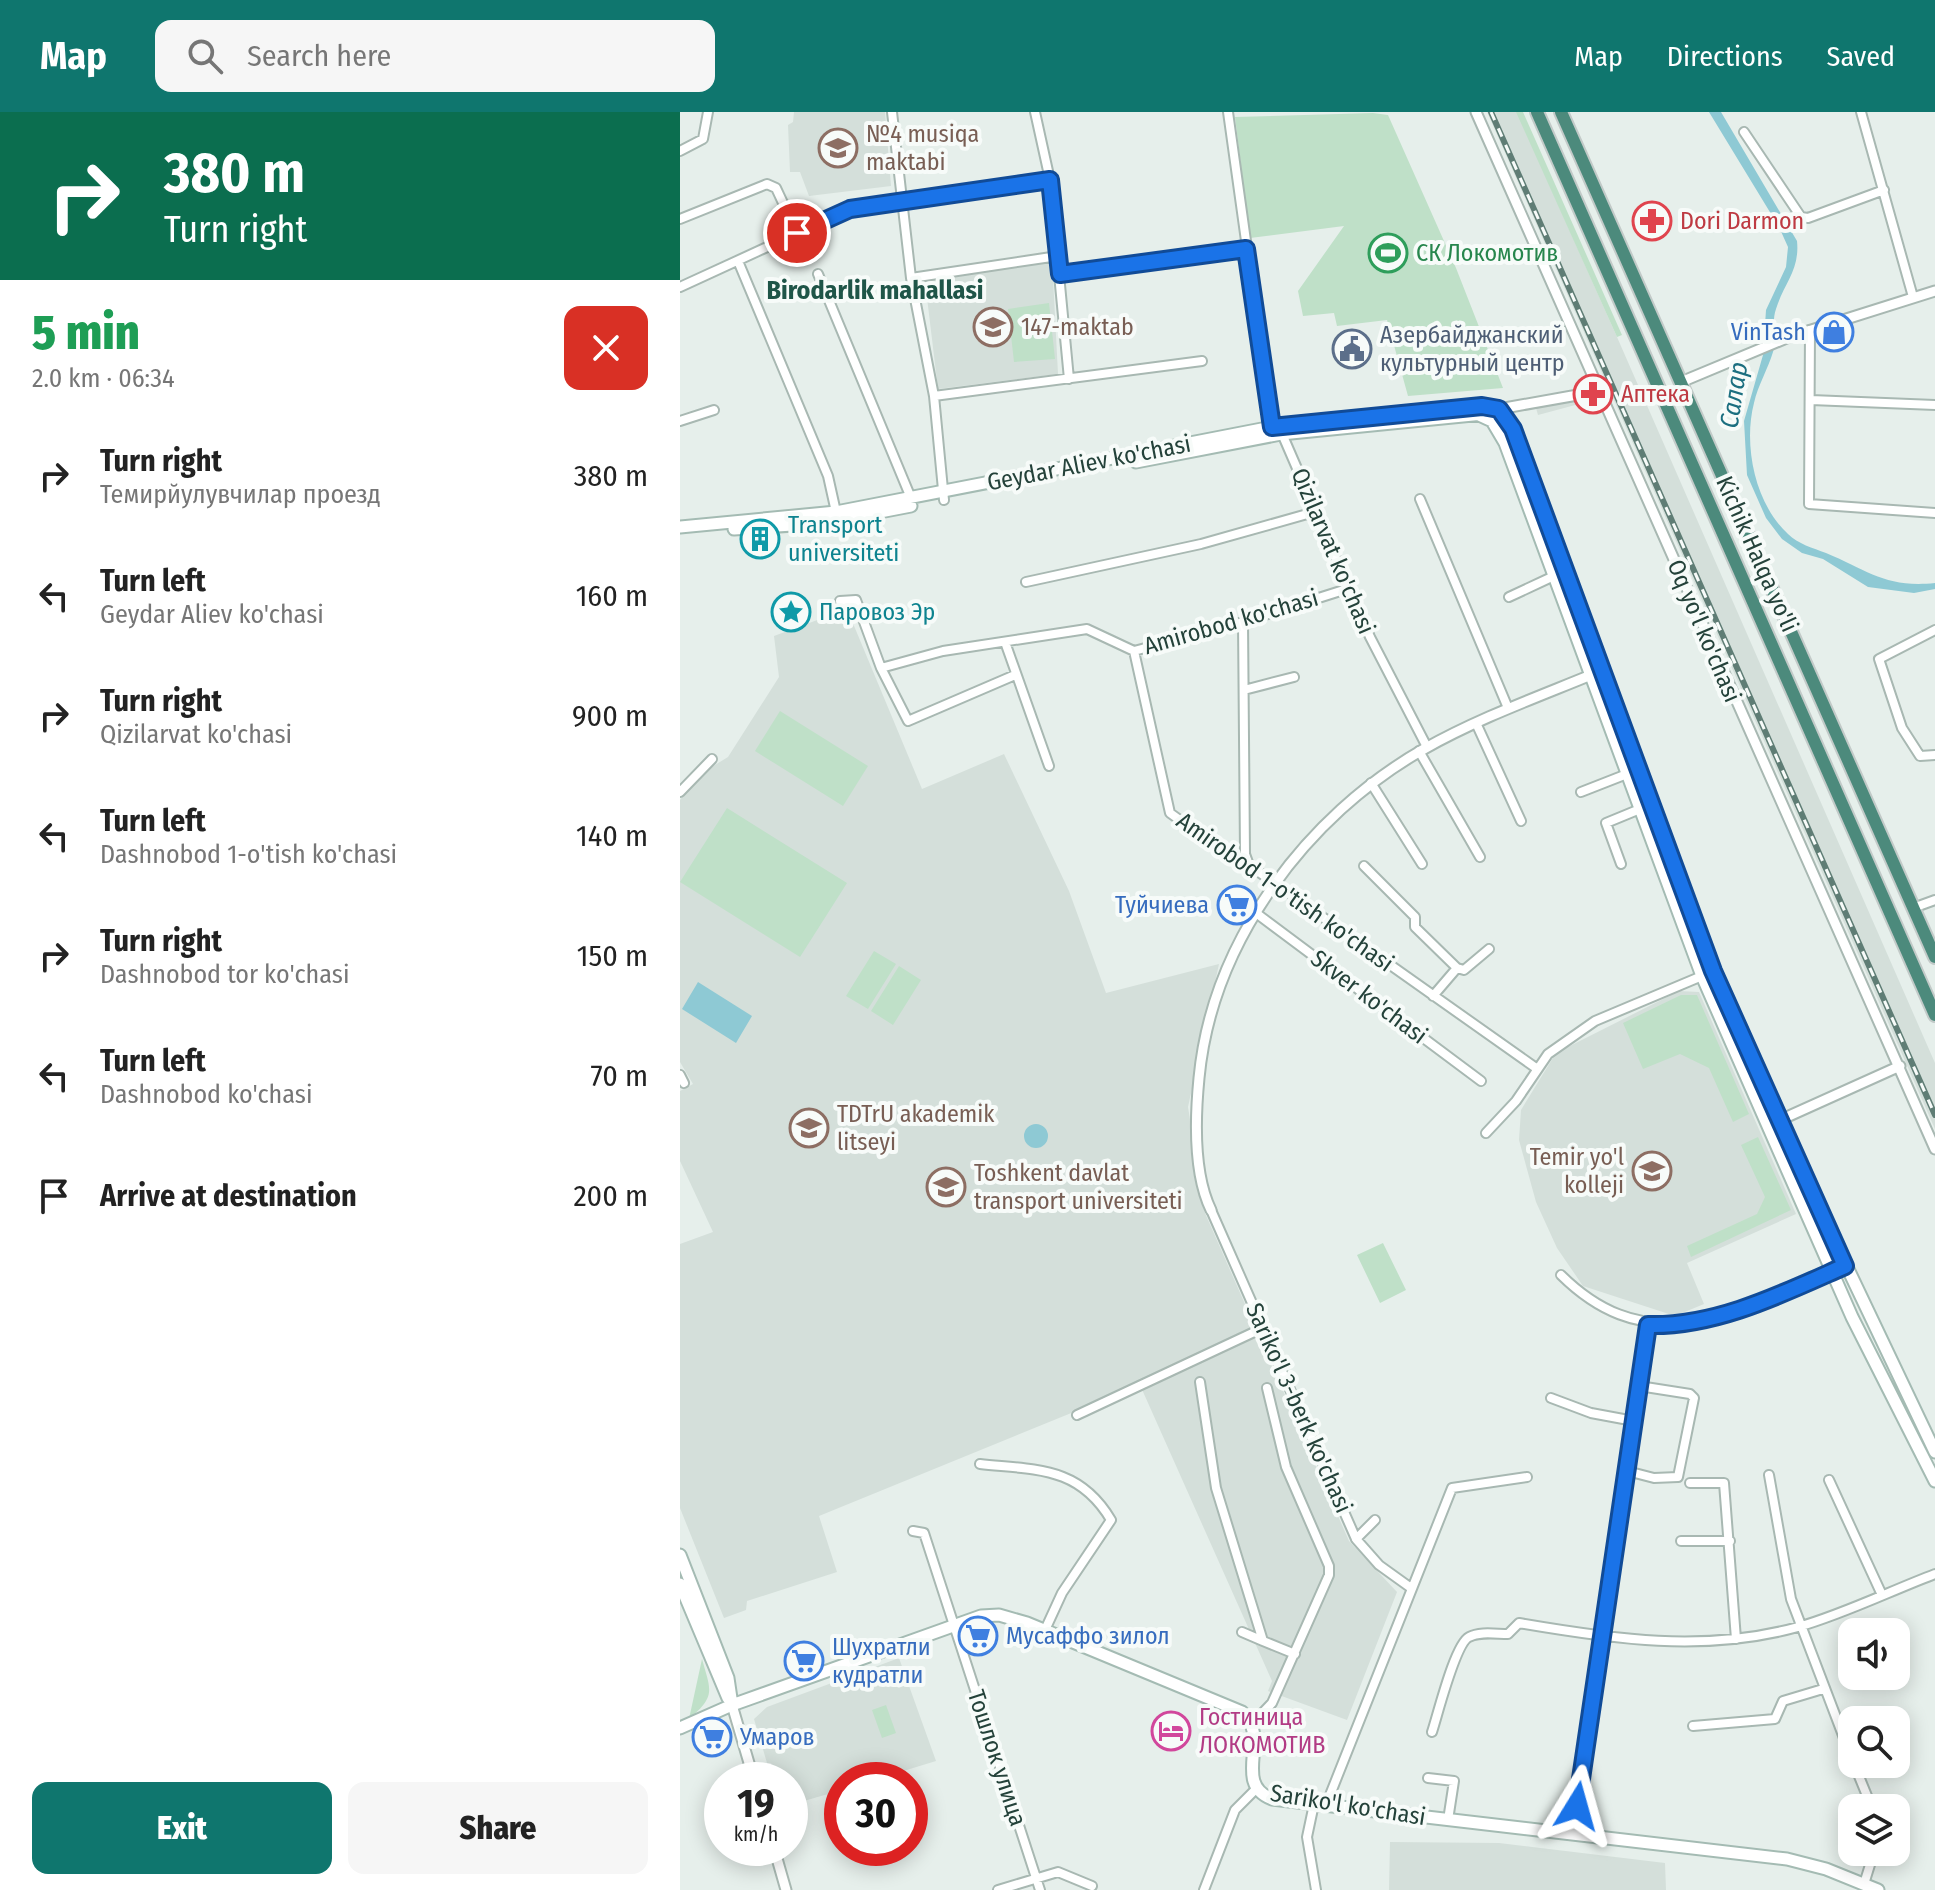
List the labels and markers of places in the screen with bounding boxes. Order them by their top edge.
place label: №4 musiqa maktabi [866,120,979,176]
school or university icon: №4 musiqa maktabi [817,127,859,169]
pin [763,199,831,267]
pharmacy icon: Dori Darmon [1631,200,1673,242]
place label: Dori Darmon [1680,207,1804,235]
sports icon: СК Локомотив [1367,232,1409,274]
place label: СК Локомотив [1416,239,1558,267]
school or university icon: 147-maktab [972,306,1014,348]
shop icon: VinTash [1813,311,1855,353]
place label: 147-maktab [1021,313,1134,341]
place label: VinTash [1731,318,1806,346]
place label: Азербайджанский культурный центр [1380,321,1564,377]
public building icon: Азербайджанский культурный центр [1331,328,1373,370]
pharmacy icon: Аптека [1572,373,1614,415]
place label: Аптека [1621,380,1690,408]
place label: Transport universiteti [788,511,899,567]
building icon: Transport universiteti [739,518,781,560]
place icon: Паровоз Эр [770,591,812,633]
place label: Паровоз Эр [819,598,935,626]
supermarket icon: Туйчиева [1216,884,1258,926]
place label: Туйчиева [1115,891,1209,919]
place label: TDTrU akademik litseyi [837,1100,995,1156]
school or university icon: TDTrU akademik litseyi [788,1107,830,1149]
place label: Temir yo'l kolleji [1530,1143,1624,1199]
school or university icon: Temir yo'l kolleji [1631,1150,1673,1192]
place label: Toshkent davlat transport universiteti [974,1159,1183,1215]
school or university icon: Toshkent davlat transport universiteti [925,1166,967,1208]
supermarket icon: Мусаффо зилол [957,1615,999,1657]
place label: Мусаффо зилол [1006,1622,1170,1650]
place label: Шухратли кудратли [832,1633,931,1689]
supermarket icon: Шухратли кудратли [783,1640,825,1682]
place label: Гостиница ЛОКОМОТИВ [1199,1703,1325,1759]
hotel icon: Гостиница ЛОКОМОТИВ [1150,1710,1192,1752]
supermarket icon: Умаров [691,1716,733,1758]
place label: Умаров [739,1723,815,1751]

